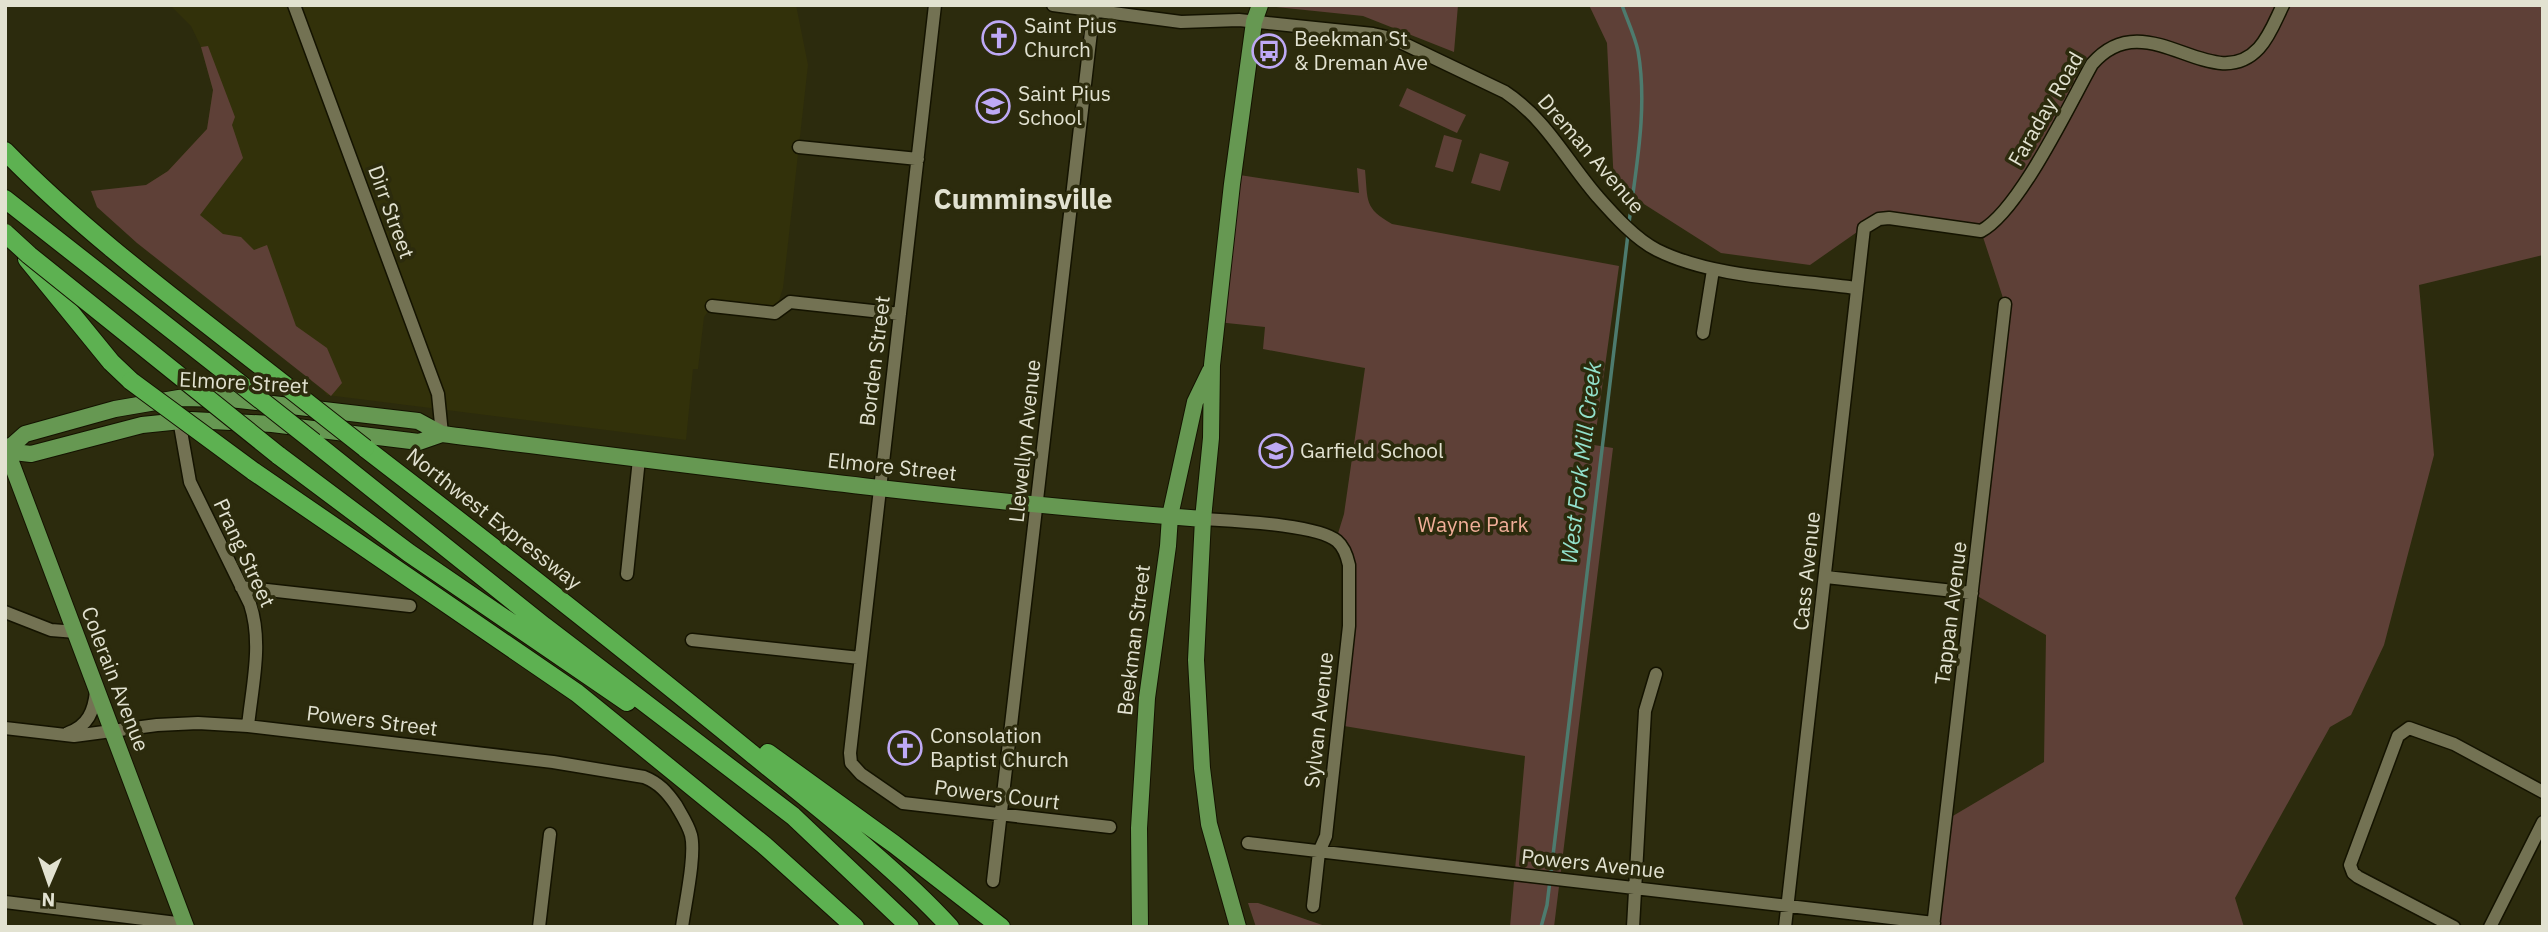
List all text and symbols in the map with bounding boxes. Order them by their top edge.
place label: Saint Pius Church [1024,11,1117,63]
church icon: Saint Pius Church [980,19,1018,57]
place label: Beekman St & Dreman Ave [1294,24,1428,76]
bus stop icon: Beekman St & Dreman Ave [1250,32,1288,70]
street label: Faraday Road [2001,46,2089,171]
place label: Saint Pius School [1018,79,1111,131]
school or university icon: Saint Pius School [974,87,1012,125]
street label: Dreman Avenue [1532,88,1651,219]
street label: Dirr Street [362,161,422,262]
district label: Cumminsville [933,180,1113,217]
street label: Borden Street [852,294,896,428]
street label: Llewellyn Avenue [1002,358,1046,524]
water label: West Fork Mill Creek [1553,359,1607,566]
street label: Elmore Street [179,365,310,399]
school or university icon: Garfield School [1257,432,1295,470]
place label: Garfield School [1300,436,1444,464]
street label: Northwest Expressway [401,441,589,596]
street label: Elmore Street [826,445,958,487]
street label: Prang Street [208,494,282,611]
park label: Wayne Park [1417,510,1529,538]
street label: Cass Avenue [1786,510,1826,632]
street label: Tappan Avenue [1927,540,1973,686]
street label: Beekman Street [1110,563,1156,717]
street label: Colerain Avenue [75,602,156,755]
street label: Sylvan Avenue [1297,651,1339,789]
street label: Powers Street [305,698,439,742]
place label: Consolation Baptist Church [930,721,1069,773]
church icon: Consolation Baptist Church [886,729,924,767]
street label: Powers Court [933,772,1062,816]
street label: Powers Avenue [1520,842,1666,884]
north arrow [14,848,84,918]
text: N [41,888,56,912]

